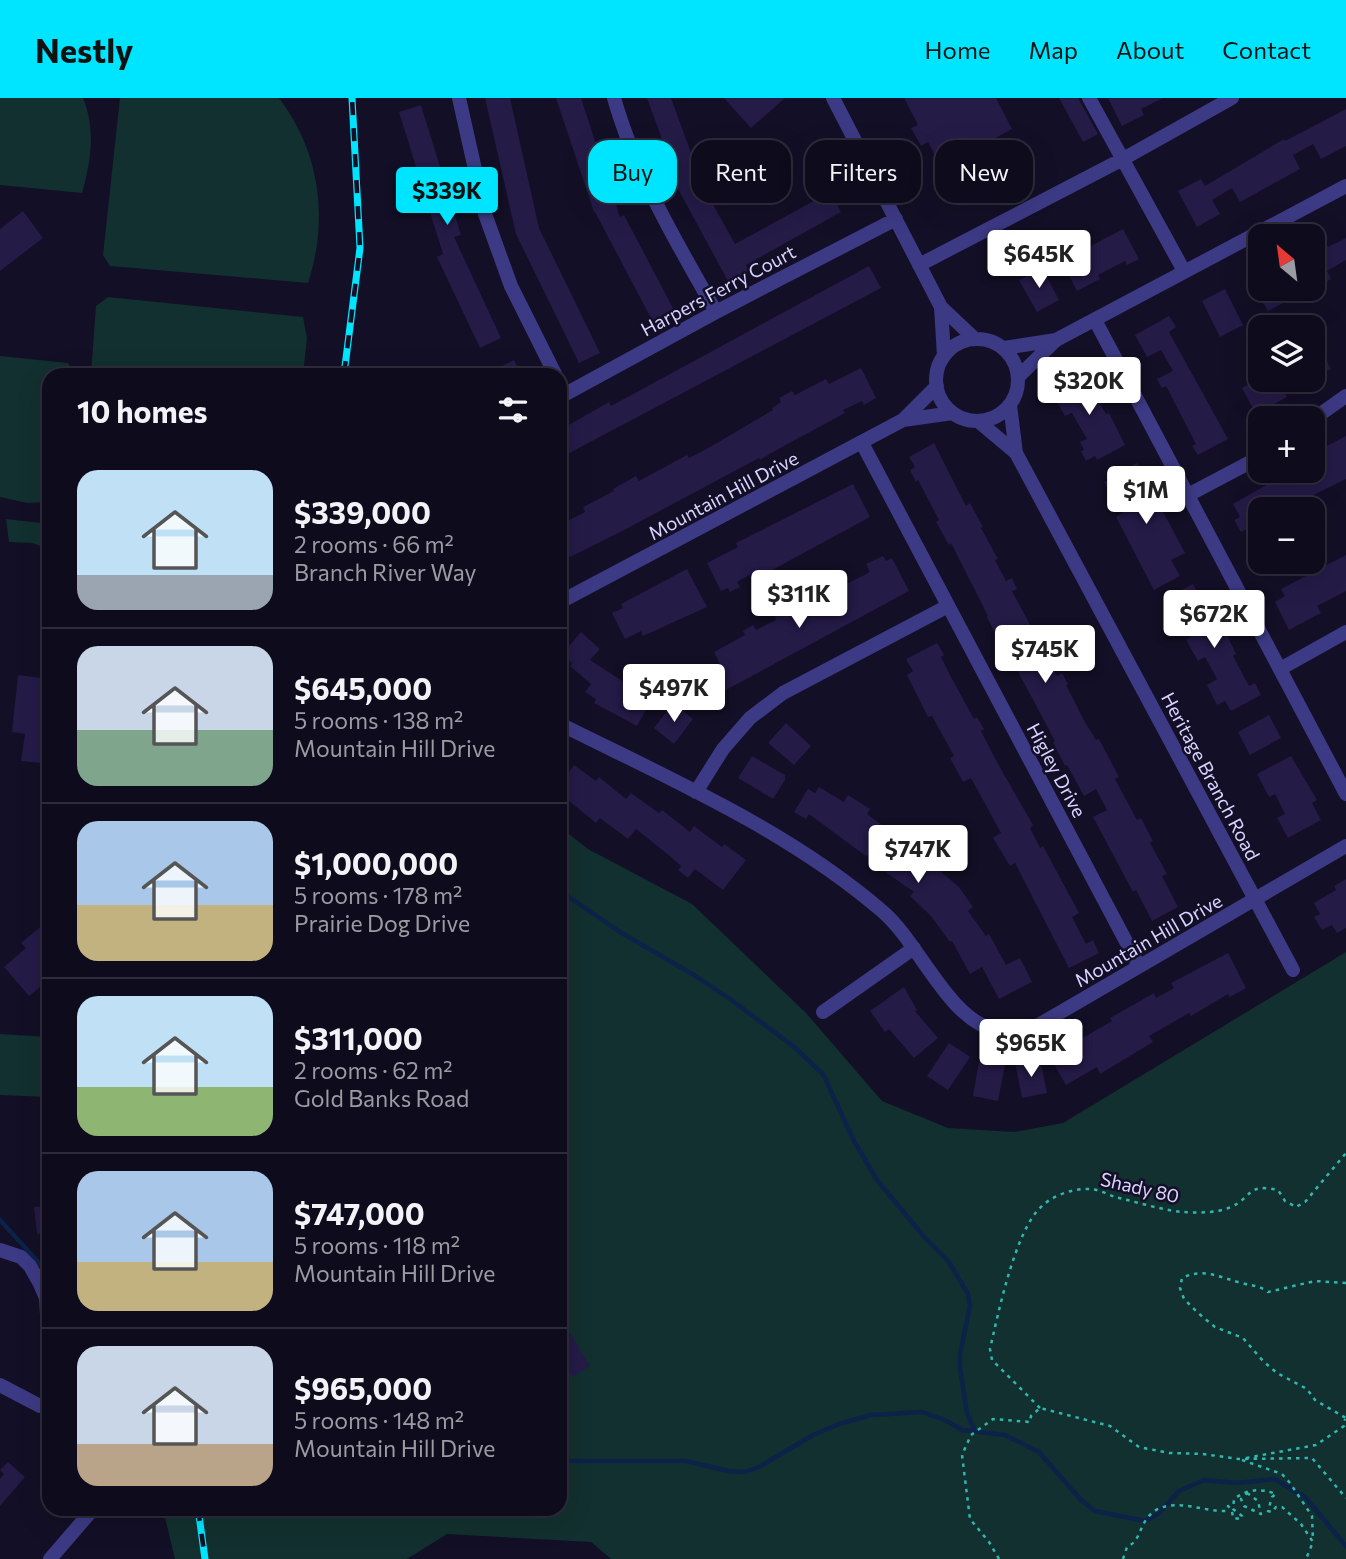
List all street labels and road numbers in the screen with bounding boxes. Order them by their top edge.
street label: Harpers Ferry Court [637,239,800,341]
street label: Mountain Hill Drive [644,446,802,544]
street label: Heritage Branch Road [1157,688,1265,864]
street label: Higley Drive [1023,719,1091,821]
street label: Mountain Hill Drive [1070,888,1226,992]
street label: Shady 80 [1098,1167,1182,1207]

